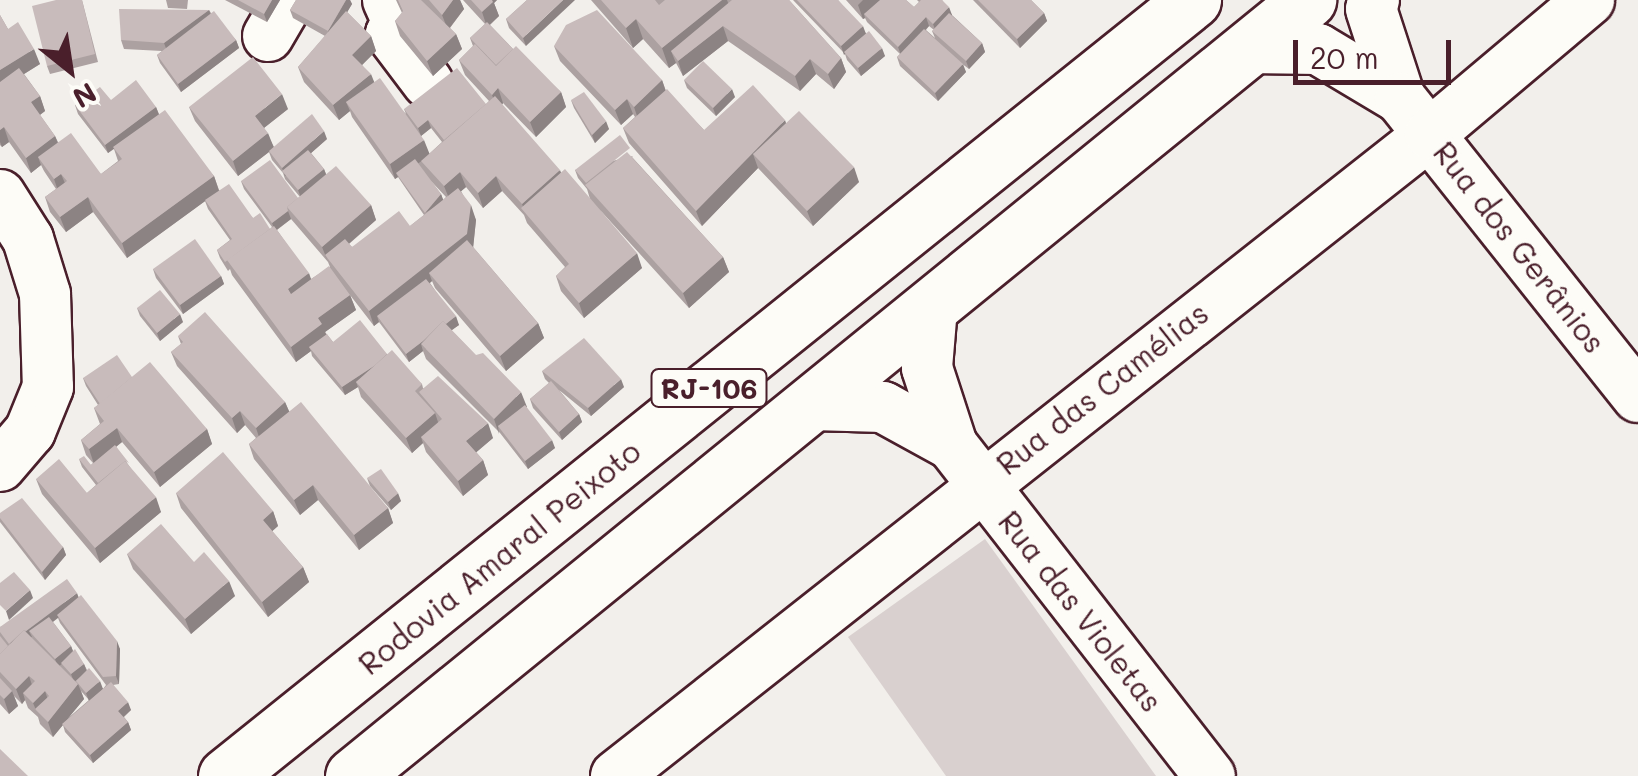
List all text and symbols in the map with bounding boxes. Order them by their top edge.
north arrow [20,20,120,120]
scale bar [1298,20,1456,82]
text: 20 m [1310,37,1379,77]
text: N [67,75,103,117]
street label: Rua dos Gerânios [1427,134,1613,360]
street label: Rua das Camélias [989,294,1215,482]
road number: RJ-106 [649,365,769,411]
street label: Rodovia Amaral Peixoto [351,432,647,682]
street label: Rua das Violetas [992,504,1170,718]

